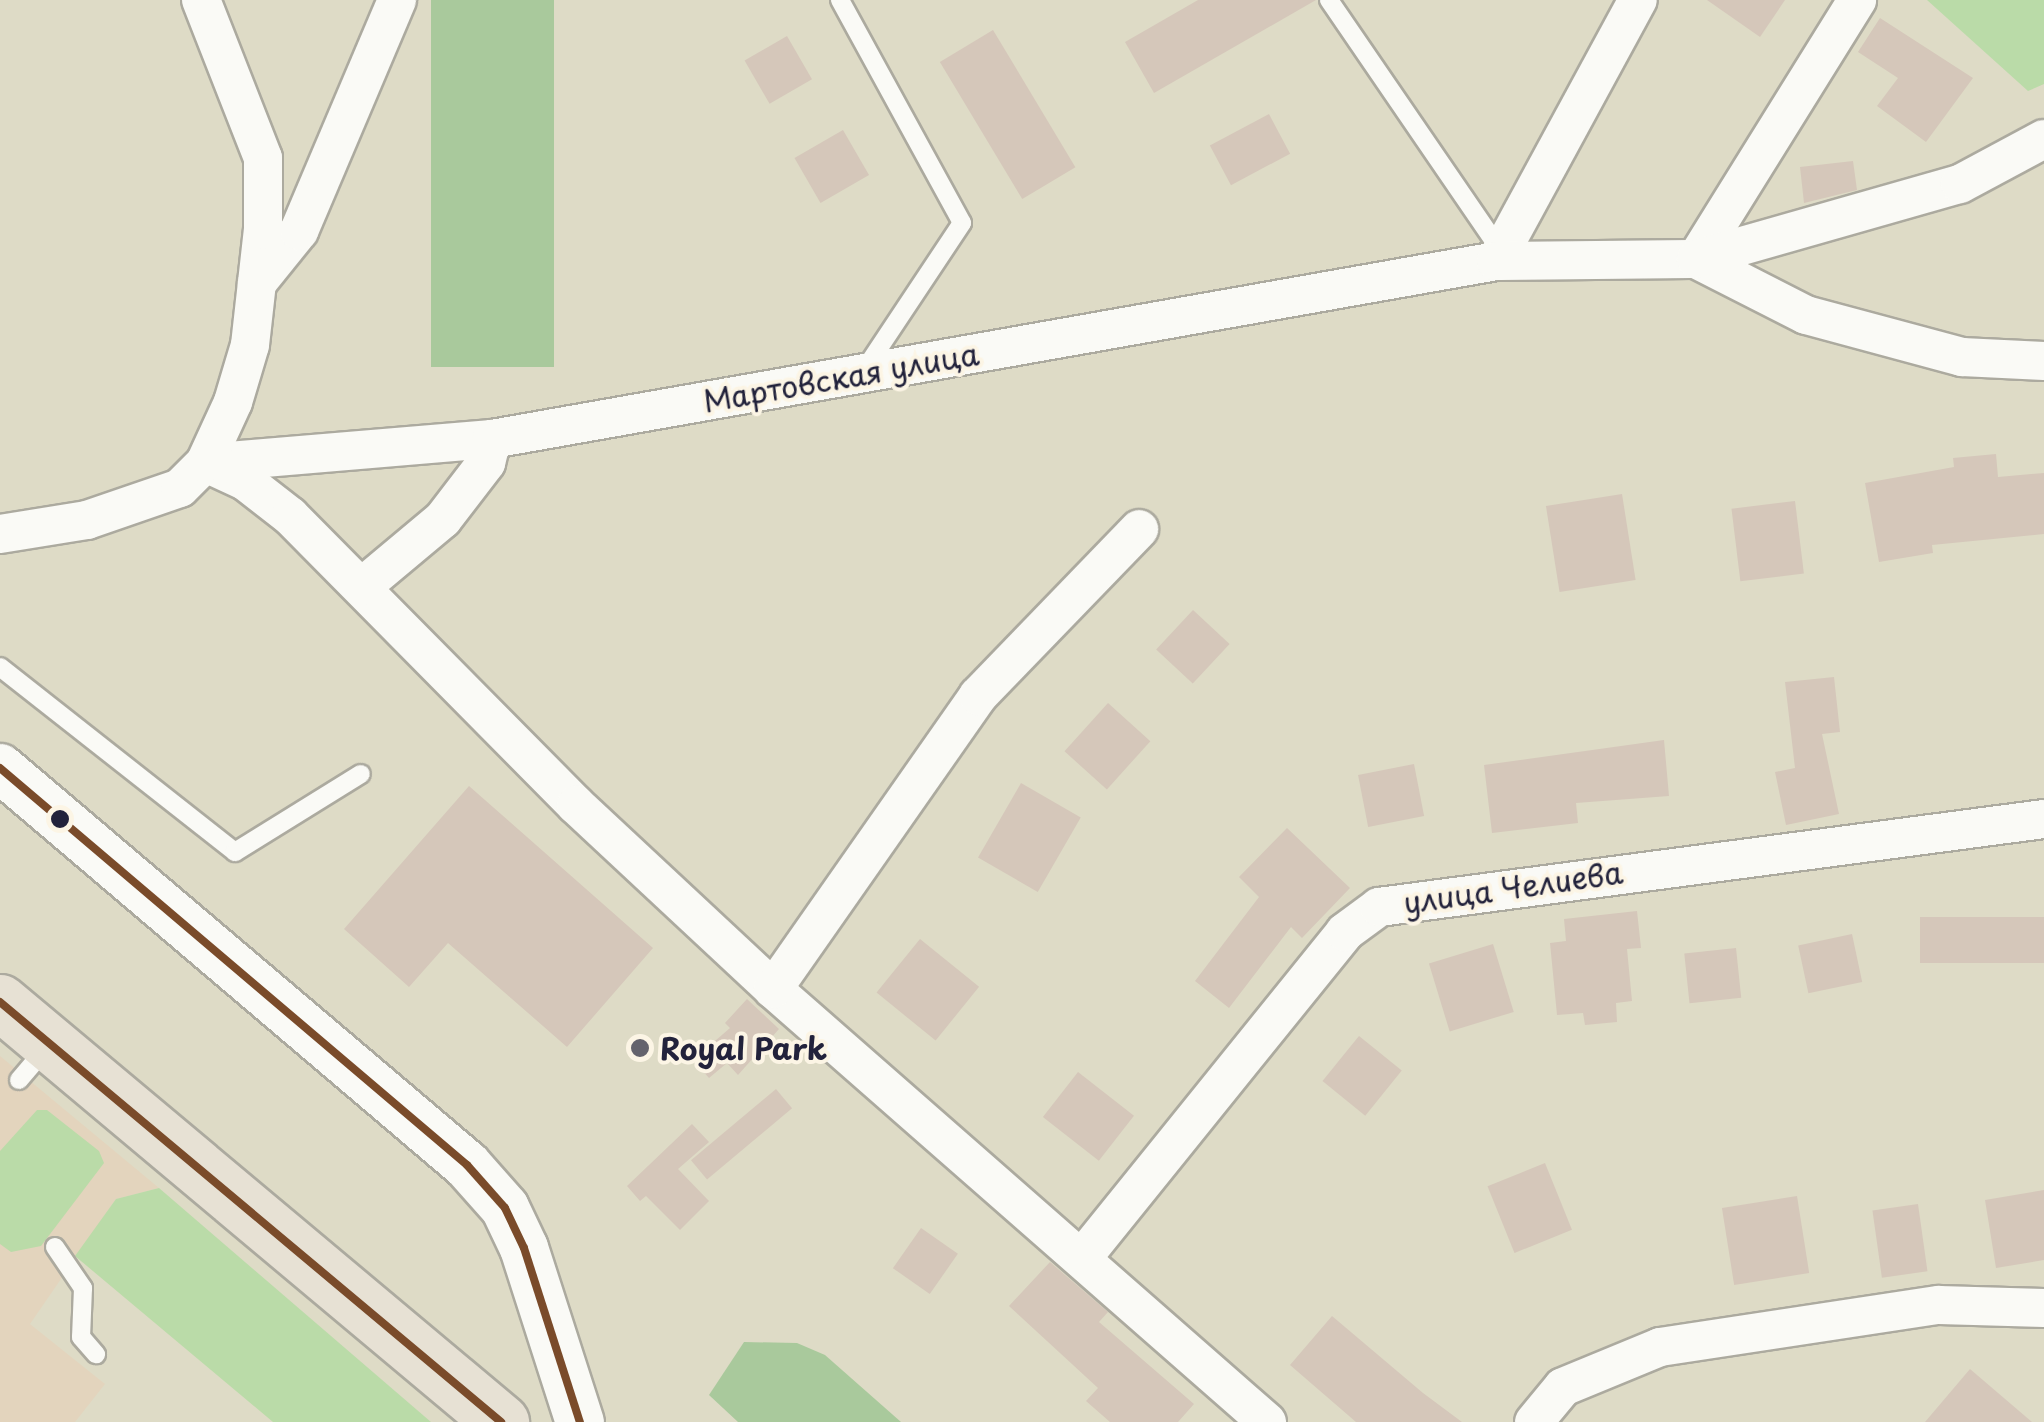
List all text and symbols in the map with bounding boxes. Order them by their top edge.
street label: Мартовская улица [700,335,982,419]
unlabelled marker [50,809,70,829]
street label: улица Челиева [1400,854,1626,920]
place label: Royal Park [660,1030,827,1066]
marker: Royal Park [629,1037,651,1059]

